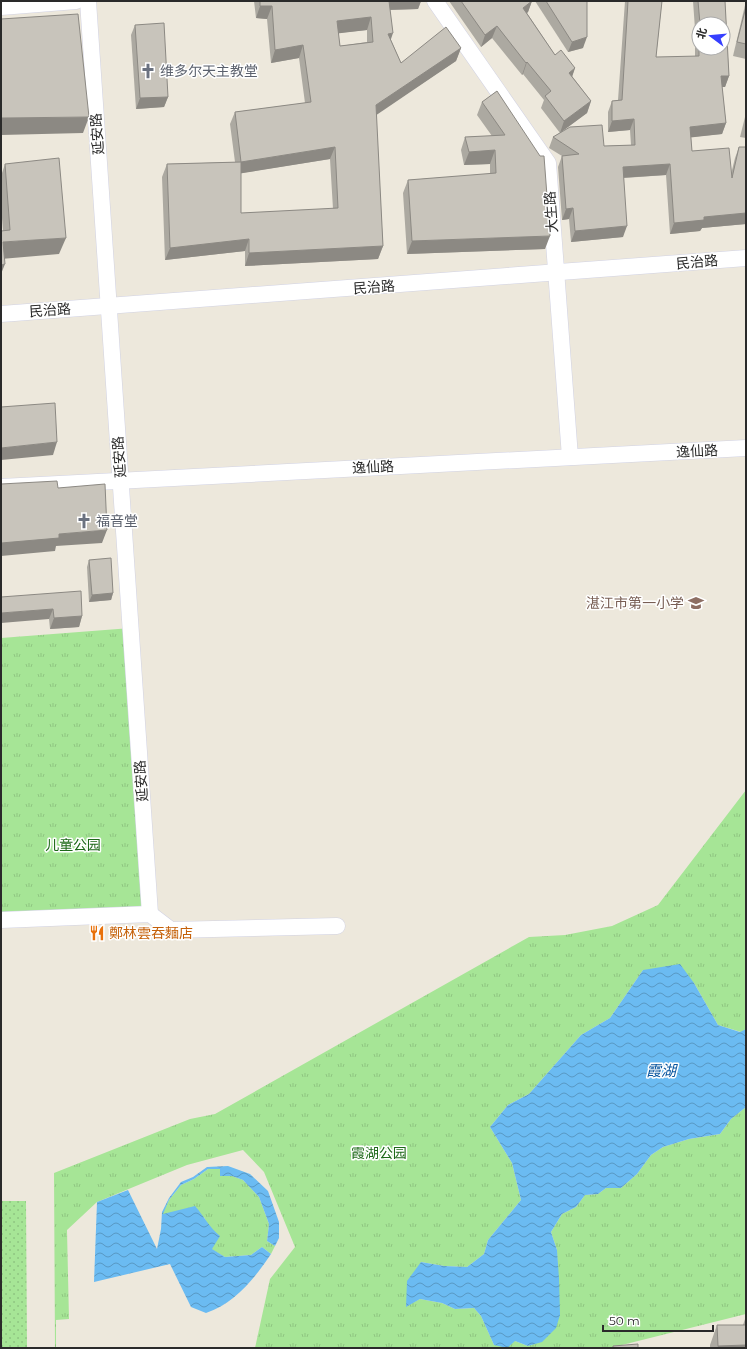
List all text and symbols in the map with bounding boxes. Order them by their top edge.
north arrow [691,16,731,56]
text: 北 [693,26,710,40]
church icon: 维多尔天主教堂 [139,62,157,80]
place label: 维多尔天主教堂 [160,62,258,80]
street label: 延安路 [87,112,107,156]
street label: 大生路 [541,190,561,234]
street label: 民治路 [675,251,719,273]
street label: 民治路 [352,277,396,297]
street label: 民治路 [28,300,72,320]
street label: 延安路 [109,435,129,479]
street label: 逸仙路 [676,441,718,461]
street label: 逸仙路 [352,457,394,477]
church icon: 福音堂 [75,512,93,530]
place label: 福音堂 [96,512,138,530]
place label: 湛江市第一小学 [586,594,684,612]
school or university icon: 湛江市第一小学 [687,594,705,612]
street label: 延安路 [131,759,151,803]
park label: 儿童公园 [45,836,101,854]
restaurant icon: 鄭林雲吞麵店 [88,924,106,942]
place label: 鄭林雲吞麵店 [109,924,193,942]
water label: 霞湖 [646,1061,678,1080]
park label: 霞湖公园 [351,1144,407,1162]
scale bar [603,1307,713,1333]
text: 50 m [609,1313,640,1328]

